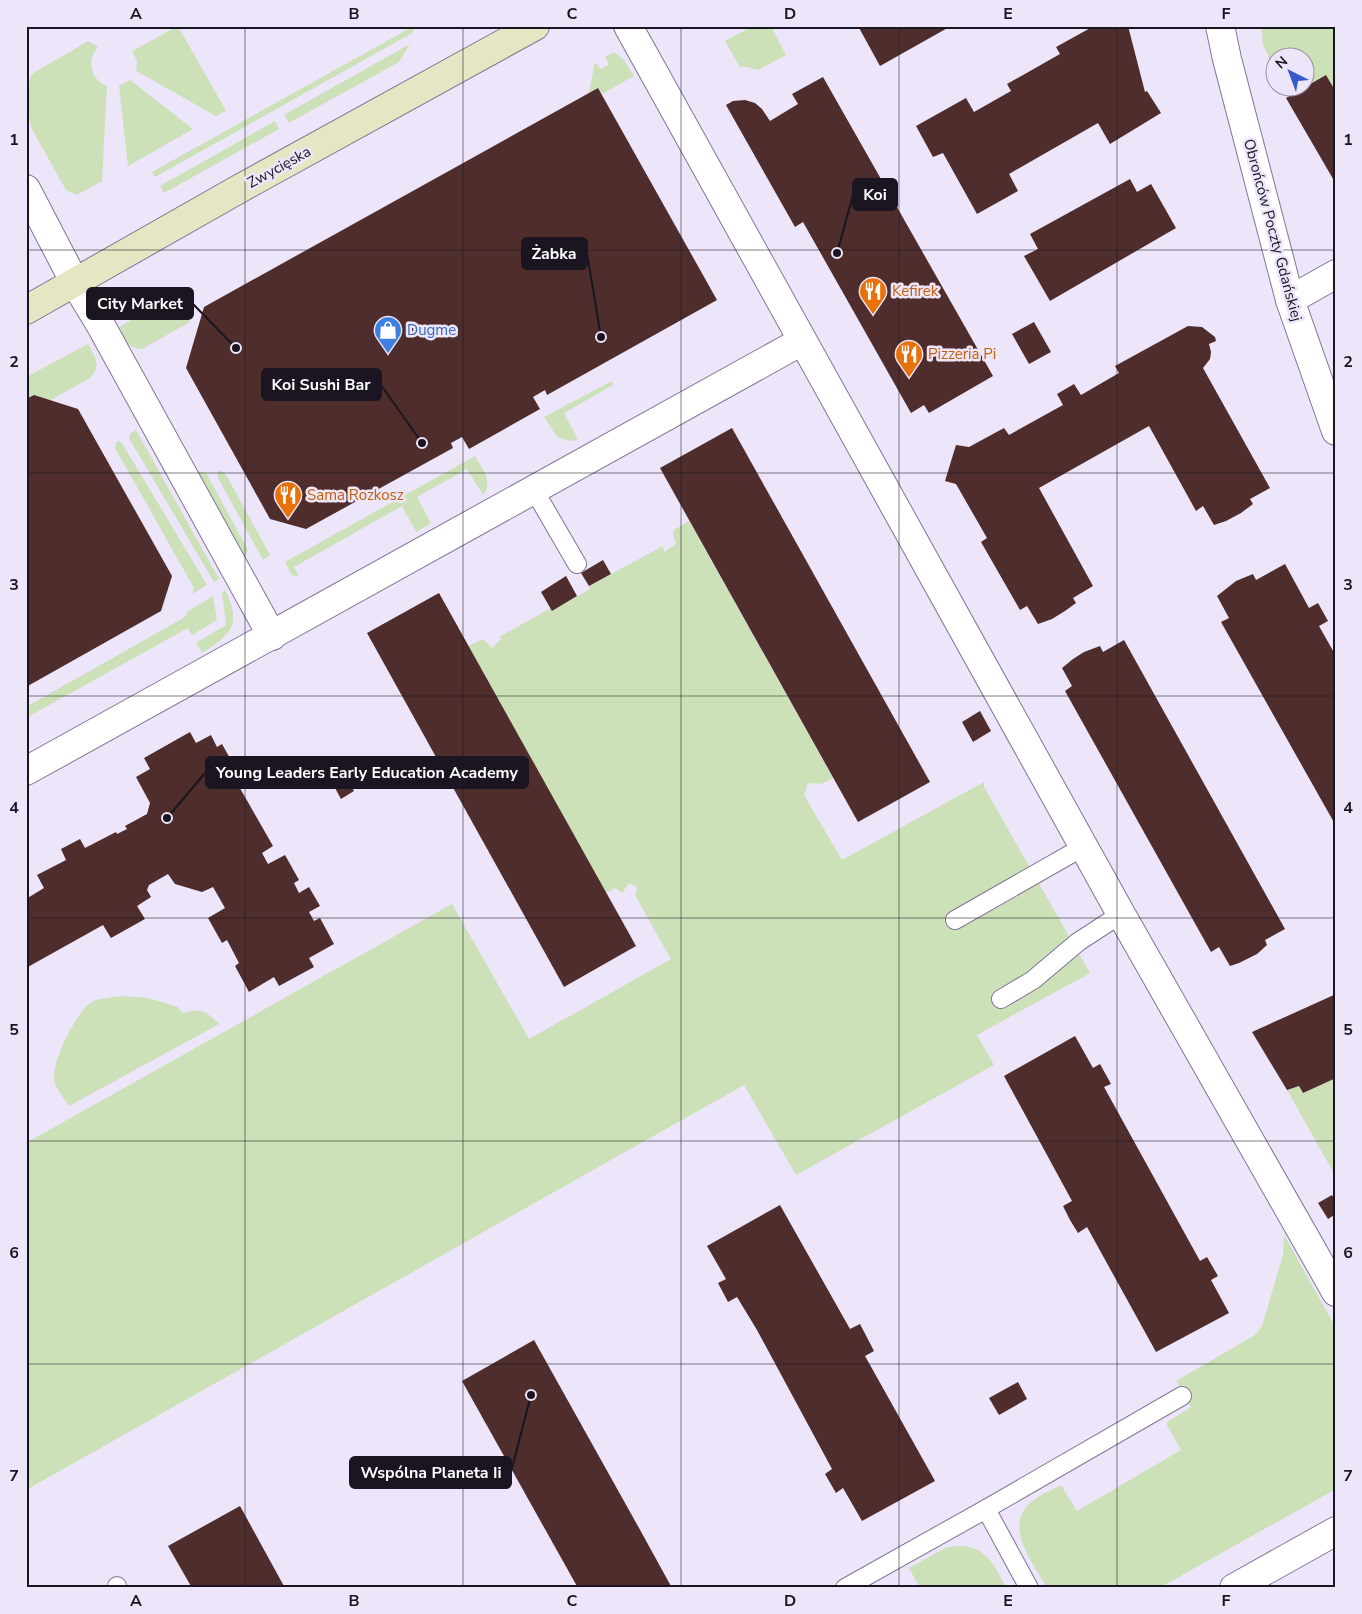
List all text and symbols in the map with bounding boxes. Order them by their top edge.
text: A [130,3,142,25]
text: B [348,3,360,25]
text: C [567,3,578,25]
text: D [784,3,796,25]
text: E [1003,3,1013,25]
text: F [1222,3,1231,25]
north arrow [1264,48,1314,98]
text: N [1271,52,1292,73]
text: 1 [9,129,19,151]
text: 1 [1343,129,1353,151]
street label: Obrońców Poczty Gdańskiej [1239,137,1307,323]
street label: Zwycięska [244,141,314,193]
callout: Koi [853,179,897,210]
text: Koi [863,184,887,206]
callout: Żabka [522,238,587,269]
text: Żabka [531,243,577,265]
restaurant icon: Kefirek [858,276,888,315]
place label: Kefirek [892,281,939,301]
callout: City Market [87,288,193,319]
text: City Market [97,293,184,315]
shop icon: Dugme [373,315,403,354]
place label: Dugme [407,320,456,340]
restaurant icon: Pizzeria Pi [894,339,924,378]
place label: Pizzeria Pi [928,344,996,364]
text: 2 [9,351,19,373]
text: 2 [1343,351,1353,373]
callout: Koi Sushi Bar [262,369,381,400]
text: Koi Sushi Bar [272,374,371,396]
restaurant icon: Sama Rozkosz [273,480,303,519]
place label: Sama Rozkosz [307,485,404,505]
text: 3 [9,574,19,596]
text: 3 [1343,574,1353,596]
callout: Young Leaders Early Education Academy [206,757,528,788]
text: Young Leaders Early Education Academy [215,762,519,784]
text: 4 [9,797,19,819]
text: 4 [1343,797,1353,819]
text: 5 [9,1019,19,1041]
text: 5 [1343,1019,1353,1041]
text: 6 [9,1242,19,1264]
text: 6 [1343,1242,1353,1264]
callout: Wspólna Planeta Ii [350,1457,511,1488]
text: Wspólna Planeta Ii [360,1462,502,1484]
text: 7 [9,1465,19,1487]
text: 7 [1343,1465,1353,1487]
text: A [130,1590,142,1612]
text: B [348,1590,360,1612]
text: C [567,1590,578,1612]
text: D [784,1590,796,1612]
text: E [1003,1590,1013,1612]
text: F [1222,1590,1231,1612]

